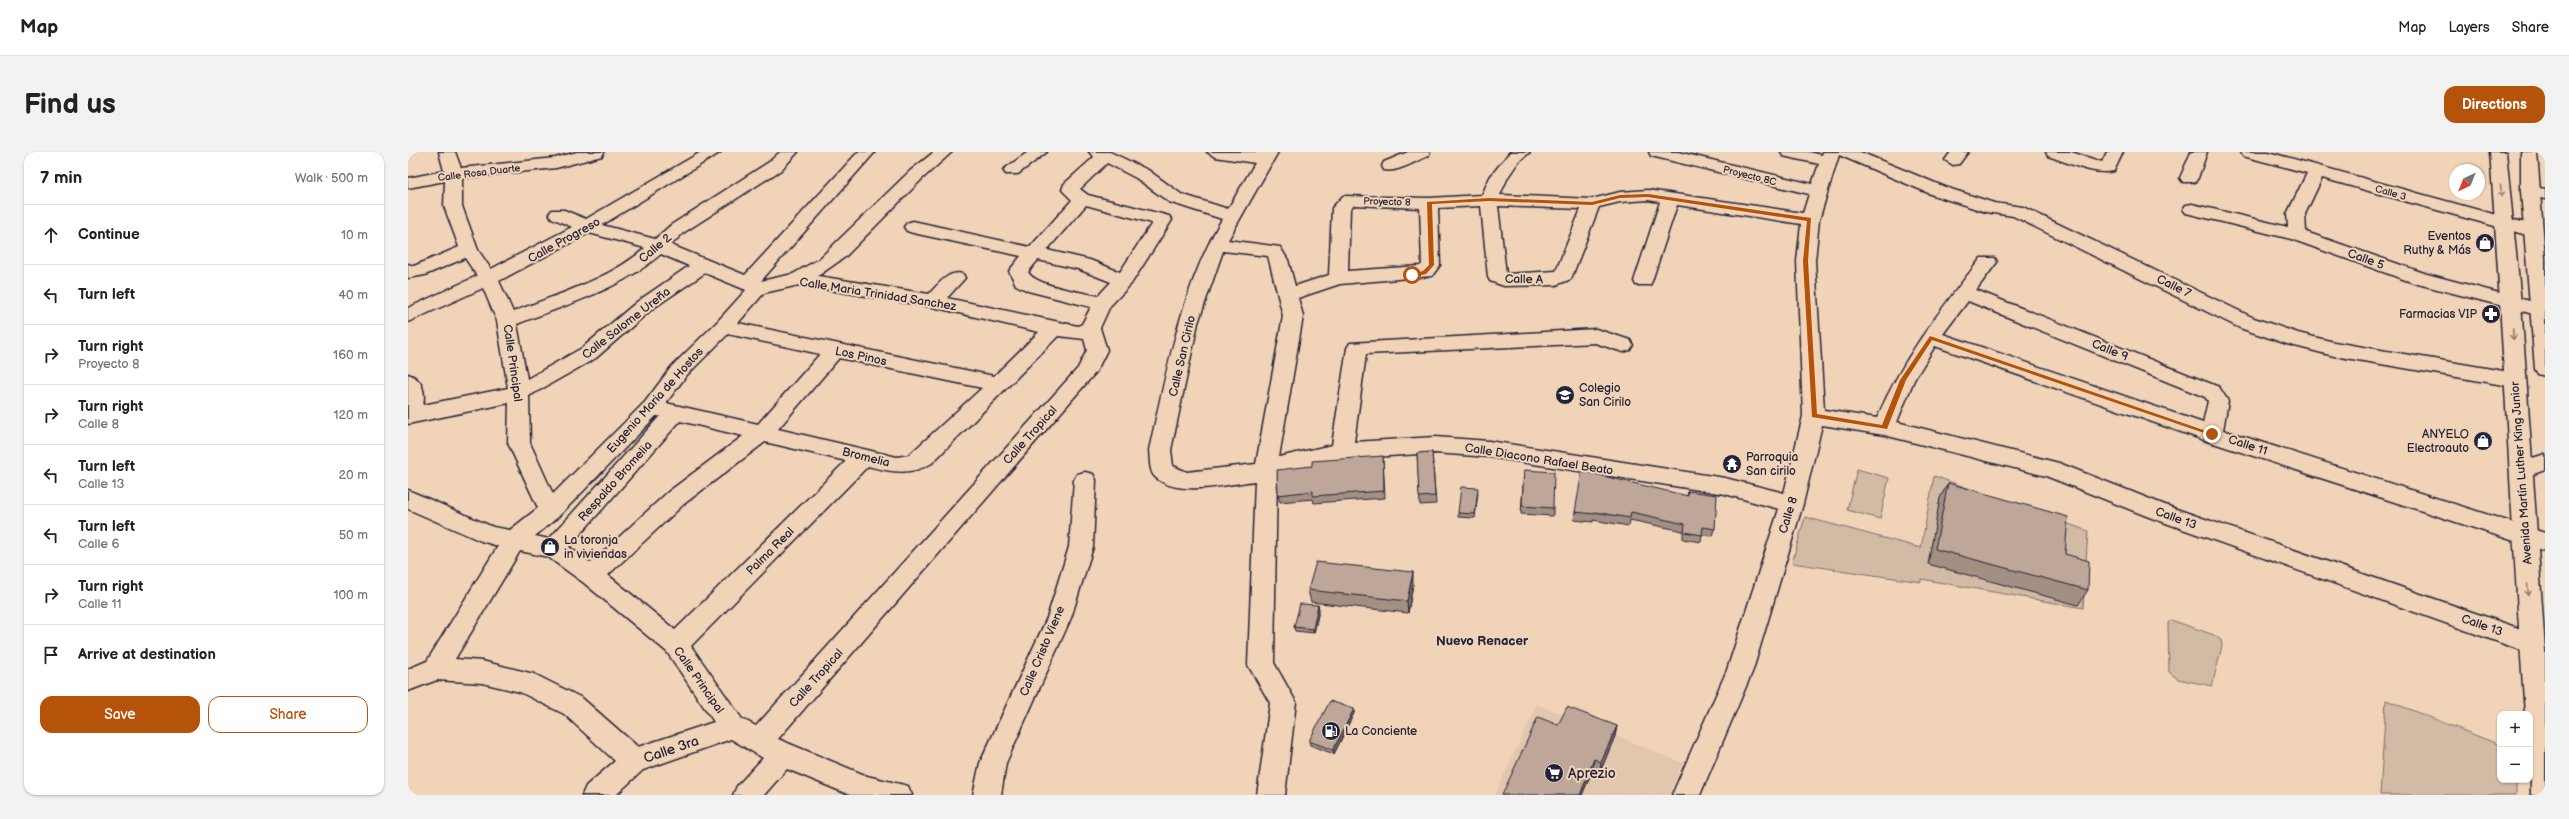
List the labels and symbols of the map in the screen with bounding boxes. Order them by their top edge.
street label: Calle Rosa Duarte [437,162,521,184]
street label: Proyecto 8C [1722,164,1778,188]
north arrow [2449,164,2485,200]
street label: Calle 3 [2374,183,2408,203]
one-way arrow [2498,184,2505,197]
street label: Proyecto 8 [1363,195,1411,209]
street label: Calle Progreso [525,214,603,266]
place label: Eventos Ruthy & Más [2403,229,2471,258]
street label: Calle 2 [636,230,675,266]
shop icon: Eventos Ruthy & Más [2474,232,2496,254]
street label: Calle 5 [2345,246,2386,273]
route start [1403,266,1421,284]
street label: Calle A [1505,272,1544,287]
street label: Calle 7 [2154,272,2194,301]
street label: Calle Maria Trinidad Sanchez [798,275,958,314]
street label: Calle Salome Ureña [579,284,674,363]
pharmacy icon: Farmacias VIP [2480,303,2502,325]
place label: Farmacias VIP [2399,307,2477,322]
street label: Calle San Cirilo [1166,314,1199,398]
street label: Calle Principal [500,323,525,403]
one-way arrow [2509,327,2516,340]
street label: Calle 9 [2089,336,2130,365]
street label: Eugenio Maria de Hostos [604,344,707,456]
street label: Los Pinos [834,344,888,369]
street label: Avenida Martín Luther King Junior [2508,380,2535,565]
place label: Colegio San Cirilo [1579,381,1631,410]
school or university icon: Colegio San Cirilo [1554,384,1576,406]
street label: Calle Tropical [1000,403,1061,468]
route end [2203,425,2221,443]
place label: ANYELO Electroauto [2407,427,2469,456]
shop icon: ANYELO Electroauto [2472,430,2494,452]
street label: Calle 11 [2226,432,2269,459]
street label: Respaldo Bromelia [575,438,656,525]
street label: Calle Diacono Rafael Beato [1464,440,1614,479]
street label: Bromelia [841,444,891,471]
place label: Parroquia San cirilo [1746,450,1799,479]
temple icon: Parroquia San cirilo [1721,453,1743,475]
street label: Calle 8 [1776,495,1801,535]
street label: Calle 13 [2153,504,2199,533]
street label: Palma Real [743,524,797,578]
place label: La toronja in viviendas [564,533,627,562]
shop icon: La toronja in viviendas [539,536,561,558]
one-way arrow [2525,583,2532,596]
street label: Calle Cristo Viene [1017,604,1068,699]
street label: Calle 13 [2459,611,2505,640]
district label: Nuevo Renacer [1436,633,1529,649]
street label: Calle Principal [670,644,727,717]
street label: Calle Tropical [786,646,847,711]
fuel station icon: La Conciente [1320,720,1342,742]
place label: La Conciente [1345,724,1417,739]
street label: Calle 3ra [641,732,701,767]
supermarket icon: Aprezio [1543,762,1565,784]
place label: Aprezio [1568,765,1616,782]

